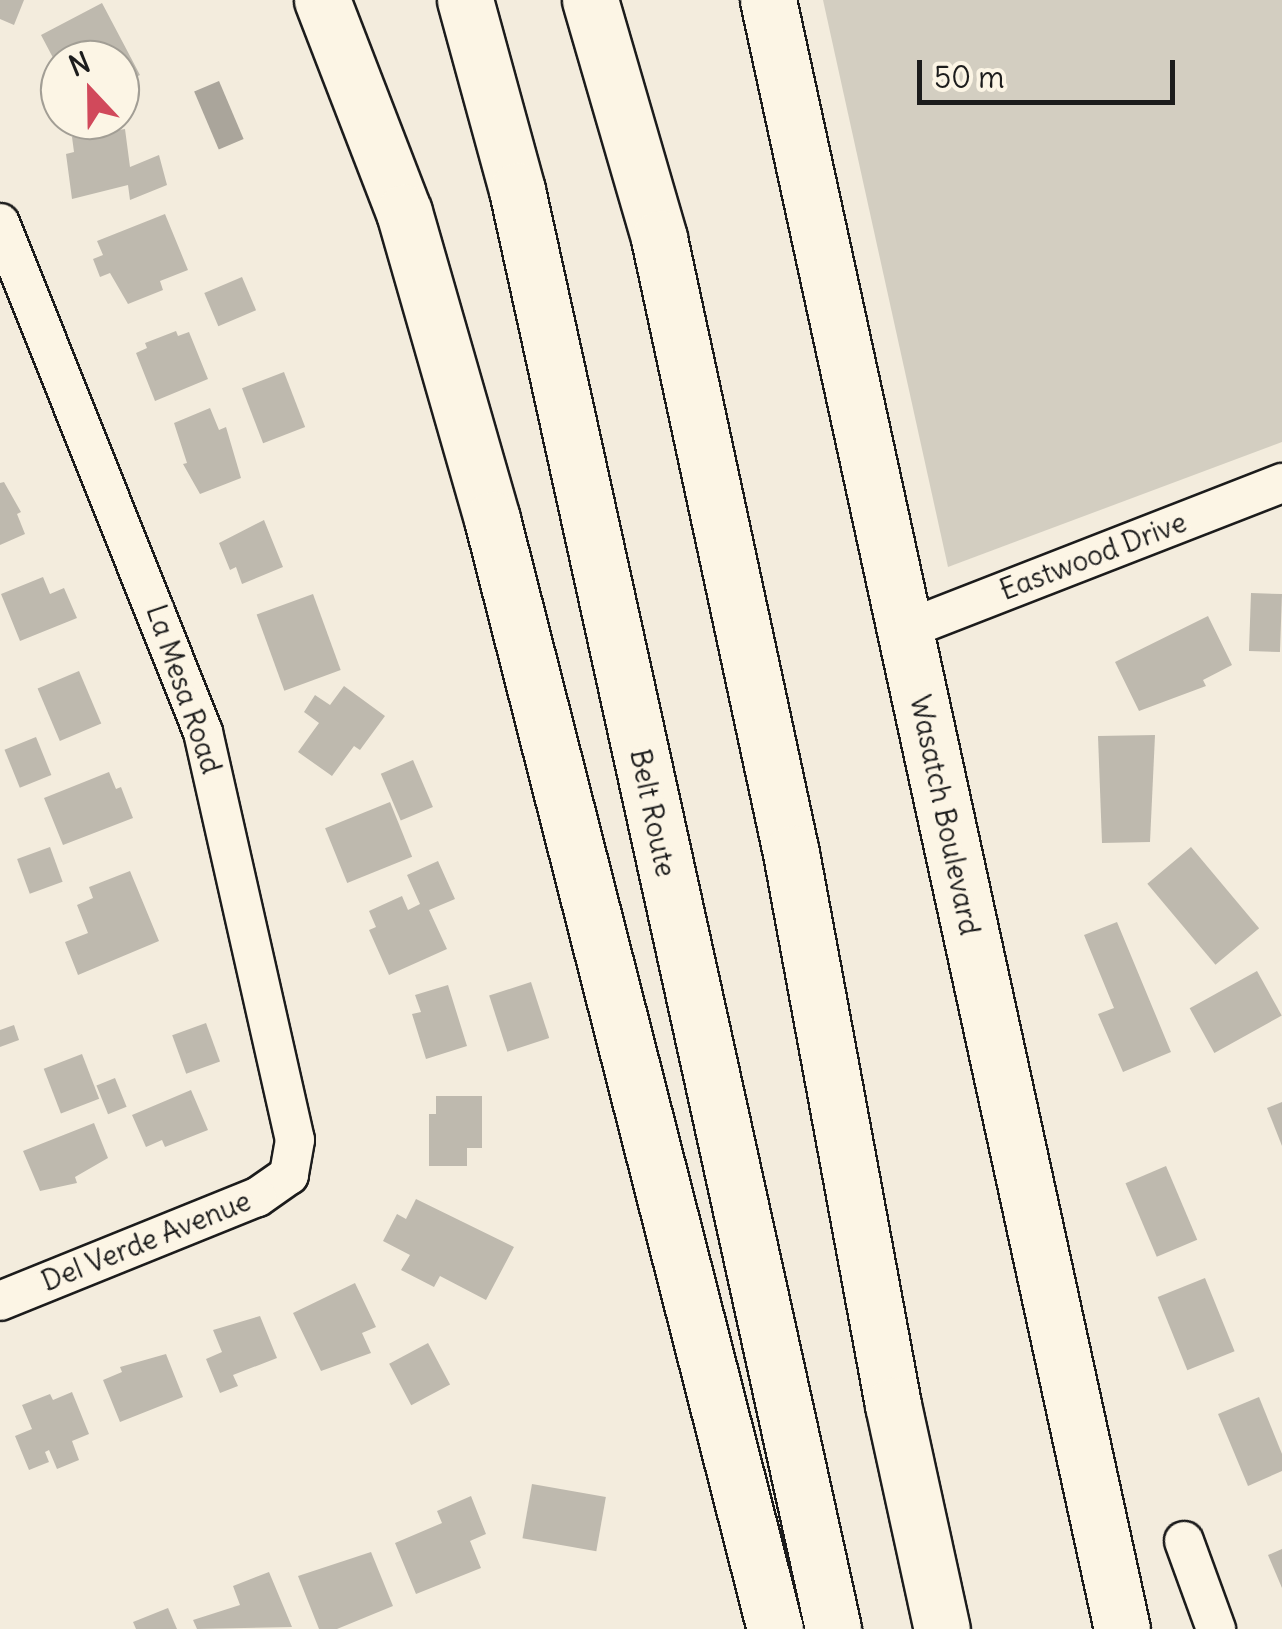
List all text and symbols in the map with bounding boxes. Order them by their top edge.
north arrow [40,40,140,140]
scale bar [922,40,1180,102]
text: N [64,44,95,84]
text: 50 m [934,58,1004,96]
street label: Eastwood Drive [995,505,1191,607]
street label: La Mesa Road [139,600,229,778]
street label: Wasatch Boulevard [903,692,987,938]
street label: Belt Route [623,746,683,880]
street label: Del Verde Avenue [37,1184,255,1298]

